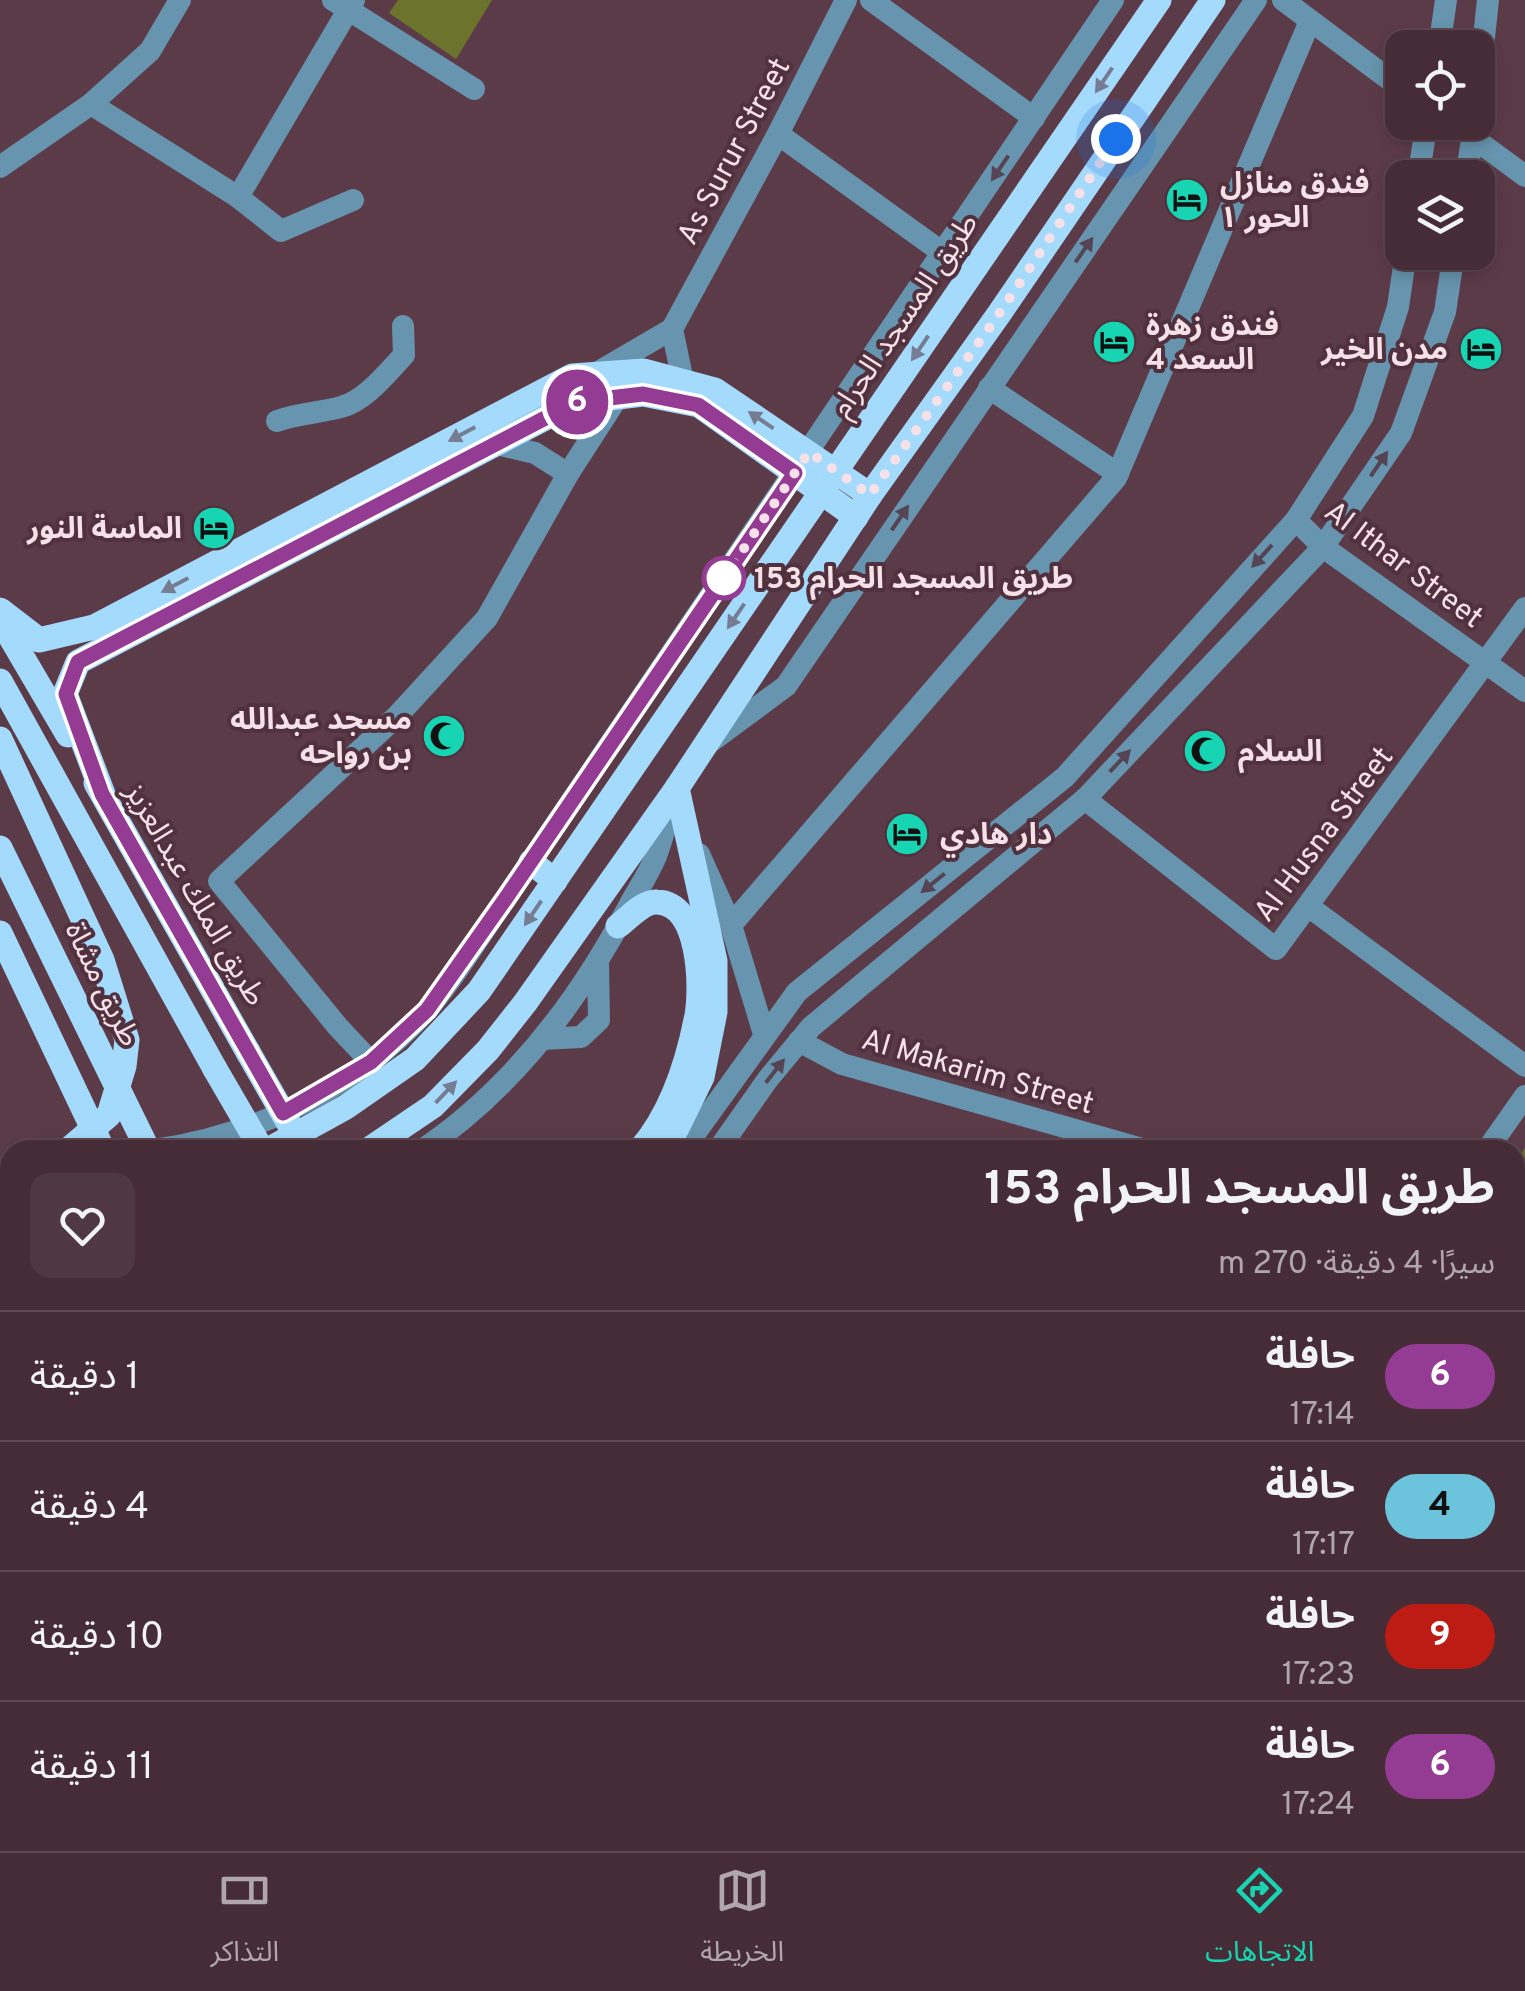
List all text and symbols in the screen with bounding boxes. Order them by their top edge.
map controls [1385,30,1495,270]
button: locate [1385,30,1495,140]
street label: As Surur Street [670,52,800,252]
one-way arrow [1095,67,1114,94]
your location [1091,114,1141,164]
one-way arrow [991,155,1010,182]
button: layers [1385,160,1495,270]
place label: فندق منازل الحور ١ [1220,167,1369,238]
hotel icon: فندق منازل الحور ١ [1164,177,1210,223]
street label: طريق المسجد الحرام [824,207,989,426]
one-way arrow [1074,237,1093,263]
place label: فندق زهرة السعد 4 [1146,309,1279,380]
hotel icon: فندق زهرة السعد 4 [1091,319,1137,365]
hotel icon: مدن الخير [1458,326,1504,372]
place label: مدن الخير [1319,333,1448,370]
one-way arrow [911,335,930,362]
line badge: 6 [544,370,610,434]
text: 6 [566,380,588,424]
one-way arrow [747,412,774,430]
one-way arrow [448,425,477,442]
one-way arrow [1370,451,1388,478]
street label: Al Ithar Street [1316,494,1489,638]
one-way arrow [890,504,908,531]
hotel icon: الماسة النور [191,505,237,551]
place label: الماسة النور [25,512,182,549]
one-way arrow [1251,544,1274,568]
marker: طريق المسجد الحرام 153 [703,557,745,599]
place label: طريق المسجد الحرام 153 [754,562,1073,601]
one-way arrow [160,576,189,593]
one-way arrow [728,603,746,630]
place label: مسجد عبدالله بن رواحه [230,703,412,774]
mosque icon: مسجد عبدالله بن رواحه [421,713,467,759]
mosque icon: السلام [1182,728,1228,774]
place label: السلام [1238,735,1323,774]
street label: Al Husna Street [1247,741,1403,930]
one-way arrow [1108,749,1131,773]
street label: طريق الملك عبدالعزيز [114,776,273,1013]
hotel icon: دار هادي [884,811,930,857]
place label: دار هادي [940,818,1052,858]
one-way arrow [921,872,946,893]
one-way arrow [524,900,543,927]
street label: طريق مشاة [55,917,147,1053]
street label: Al Makarim Street [857,1023,1098,1124]
one-way arrow [764,1058,785,1084]
one-way arrow [435,1080,458,1104]
text: طريق المسجد الحرام 153 [984,1161,1495,1221]
button: heart [30,1173,135,1278]
text: سيرًا · 4 دقيقة · 270 m [1218,1245,1495,1285]
text: حافلة [1266,1334,1355,1383]
text: 1 دقيقة [30,1354,140,1403]
text: 6 [1429,1354,1451,1398]
text: 17:14 [1289,1396,1355,1436]
text: حافلة [1266,1464,1355,1513]
text: 4 دقيقة [30,1484,149,1533]
text: 4 [1429,1484,1451,1528]
text: 17:17 [1292,1526,1355,1566]
text: حافلة [1266,1594,1355,1643]
text: 10 دقيقة [30,1614,164,1663]
text: 9 [1429,1614,1451,1658]
text: 17:23 [1282,1656,1355,1696]
text: حافلة [1266,1724,1355,1773]
text: 11 دقيقة [30,1744,154,1793]
text: 6 [1429,1744,1451,1788]
text: 17:24 [1281,1786,1355,1826]
tab: التذاكر [211,1863,279,1982]
tab: الخريطة [700,1863,784,1982]
tab: الاتجاهات [1205,1863,1314,1982]

